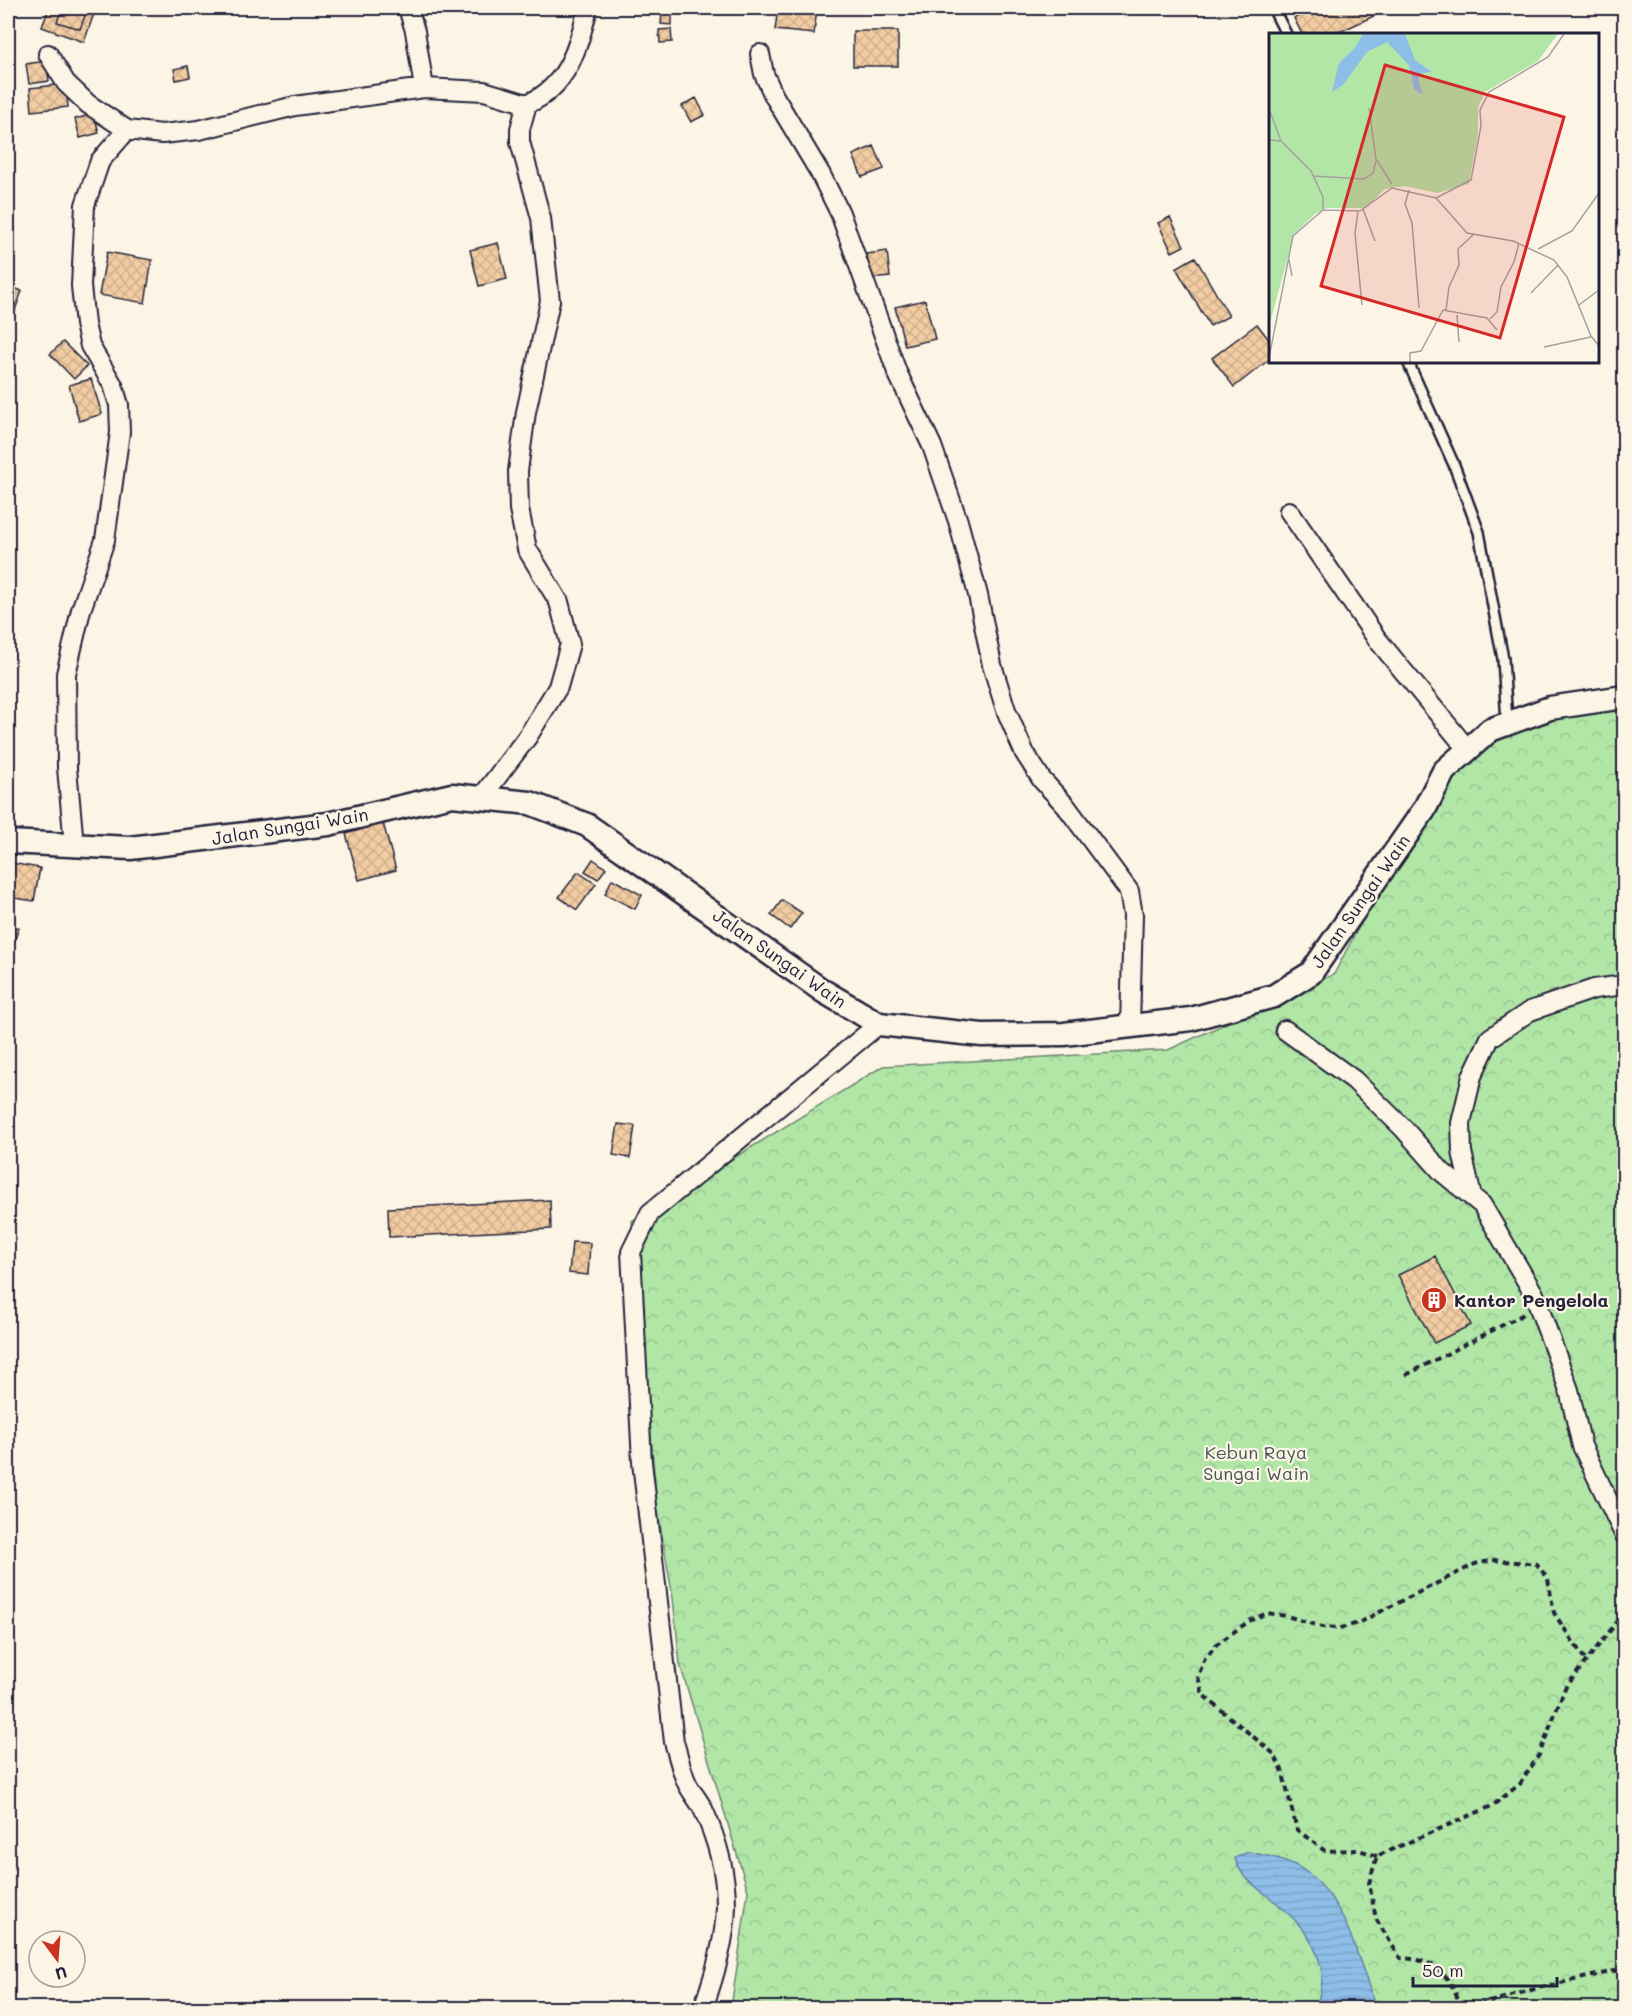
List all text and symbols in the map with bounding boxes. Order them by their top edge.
inset map [1269,33,1599,363]
street label: Jalan Sungai Wain [210,802,370,850]
street label: Jalan Sungai Wain [1305,829,1415,973]
street label: Jalan Sungai Wain [708,903,852,1013]
building icon: Kantor Pengelola [1419,1285,1449,1315]
place label: Kantor Pengelola [1454,1288,1609,1312]
park label: Kebun Raya Sungai Wain [1203,1440,1309,1485]
north arrow [27,1929,87,1989]
scale bar [1413,1950,1557,1988]
text: 50 m [1422,1958,1464,1982]
text: U [53,1962,70,1986]

